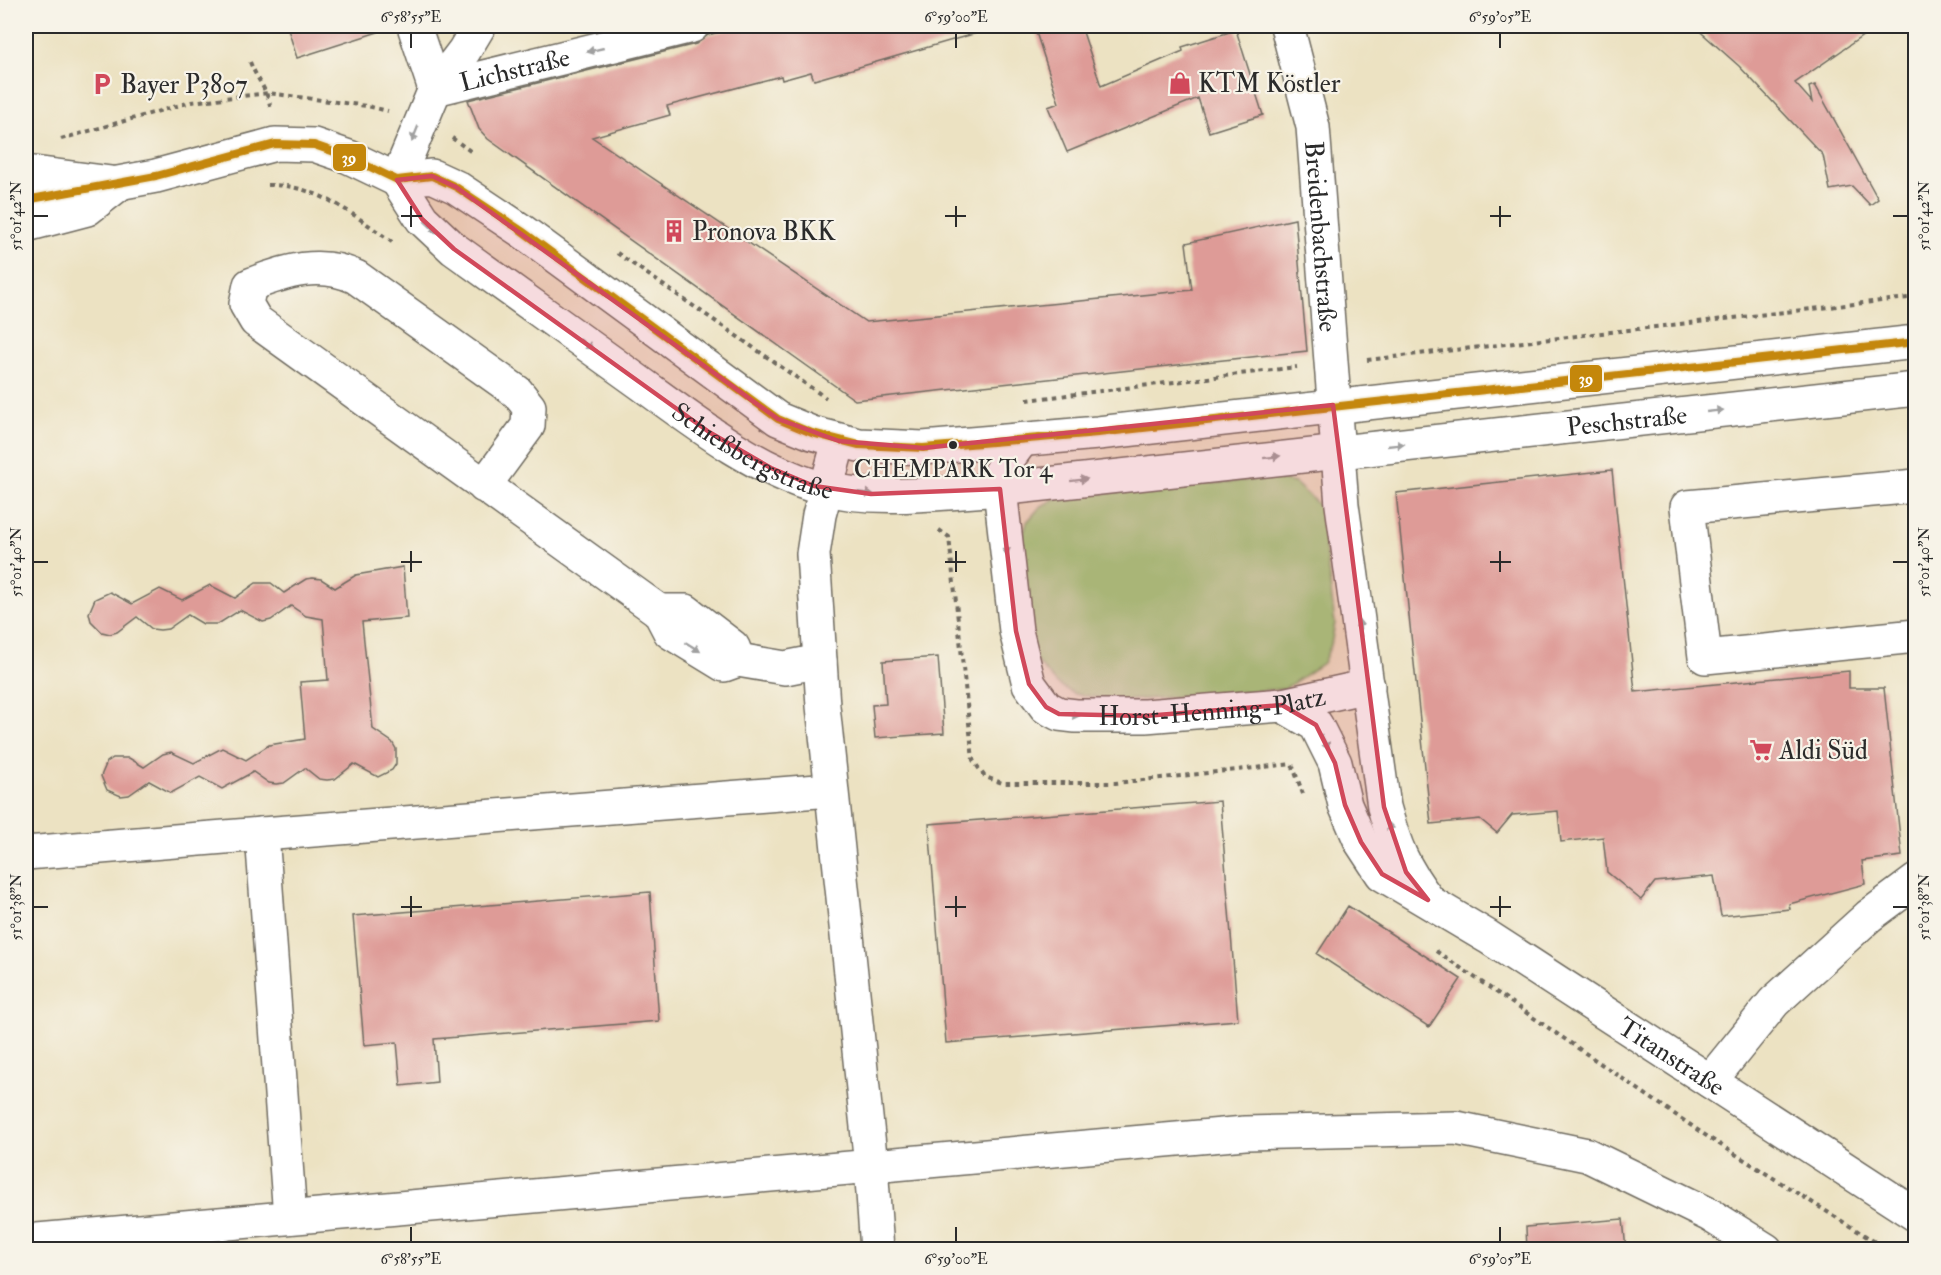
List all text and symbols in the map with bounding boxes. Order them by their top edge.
text: 6°58'55"E [381,8,442,27]
text: 6°59'00"E [924,8,988,27]
text: 6°59'05"E [1469,8,1531,27]
street label: Lichstraße [456,41,573,99]
one-way arrow [586,46,604,56]
place label: KTM Köstler [1198,68,1341,100]
place label: Bayer P3807 [120,69,247,101]
shop icon: KTM Köstler [1167,70,1193,96]
parking icon: Bayer P3807 [89,71,115,97]
one-way arrow [410,125,419,143]
street label: Breidenbachstraße [1297,140,1344,333]
line badge: 39 [332,143,367,172]
text: 39 [342,148,356,168]
text: 51°01'42"N [7,181,26,251]
text: 51°01'42"N [1915,181,1934,251]
place label: Pronova BKK [692,216,836,248]
building icon: Pronova BKK [661,218,687,244]
one-way arrow [423,220,438,234]
one-way arrow [578,338,594,350]
line badge: 39 [1569,364,1603,393]
text: 39 [1579,369,1593,389]
street label: Schießbergstraße [665,396,836,507]
street label: Peschstraße [1565,399,1689,444]
one-way arrow [1705,406,1724,416]
marker: CHEMPARK Tor 4 [947,439,959,451]
one-way arrow [1386,440,1405,450]
one-way arrow [1263,452,1282,462]
place label: CHEMPARK Tor 4 [854,454,1053,485]
one-way arrow [1069,475,1088,484]
one-way arrow [856,489,875,498]
text: 51°01'40"N [7,527,26,597]
text: 51°01'40"N [1915,527,1934,597]
one-way arrow [1001,537,1011,556]
one-way arrow [1355,619,1364,638]
one-way arrow [684,641,701,652]
street label: Horst-Henning-Platz [1098,681,1329,733]
one-way arrow [1062,710,1081,720]
one-way arrow [1320,734,1329,751]
place label: Aldi Süd [1778,735,1868,767]
supermarket icon: Aldi Süd [1748,737,1774,763]
one-way arrow [1385,822,1395,840]
text: 51°01'38"N [7,873,26,940]
text: 51°01'38"N [1915,873,1934,940]
street label: Titanstraße [1612,1011,1731,1104]
text: 6°58'55"E [381,1250,442,1269]
text: 6°59'00"E [924,1250,988,1269]
text: 6°59'05"E [1469,1250,1531,1269]

